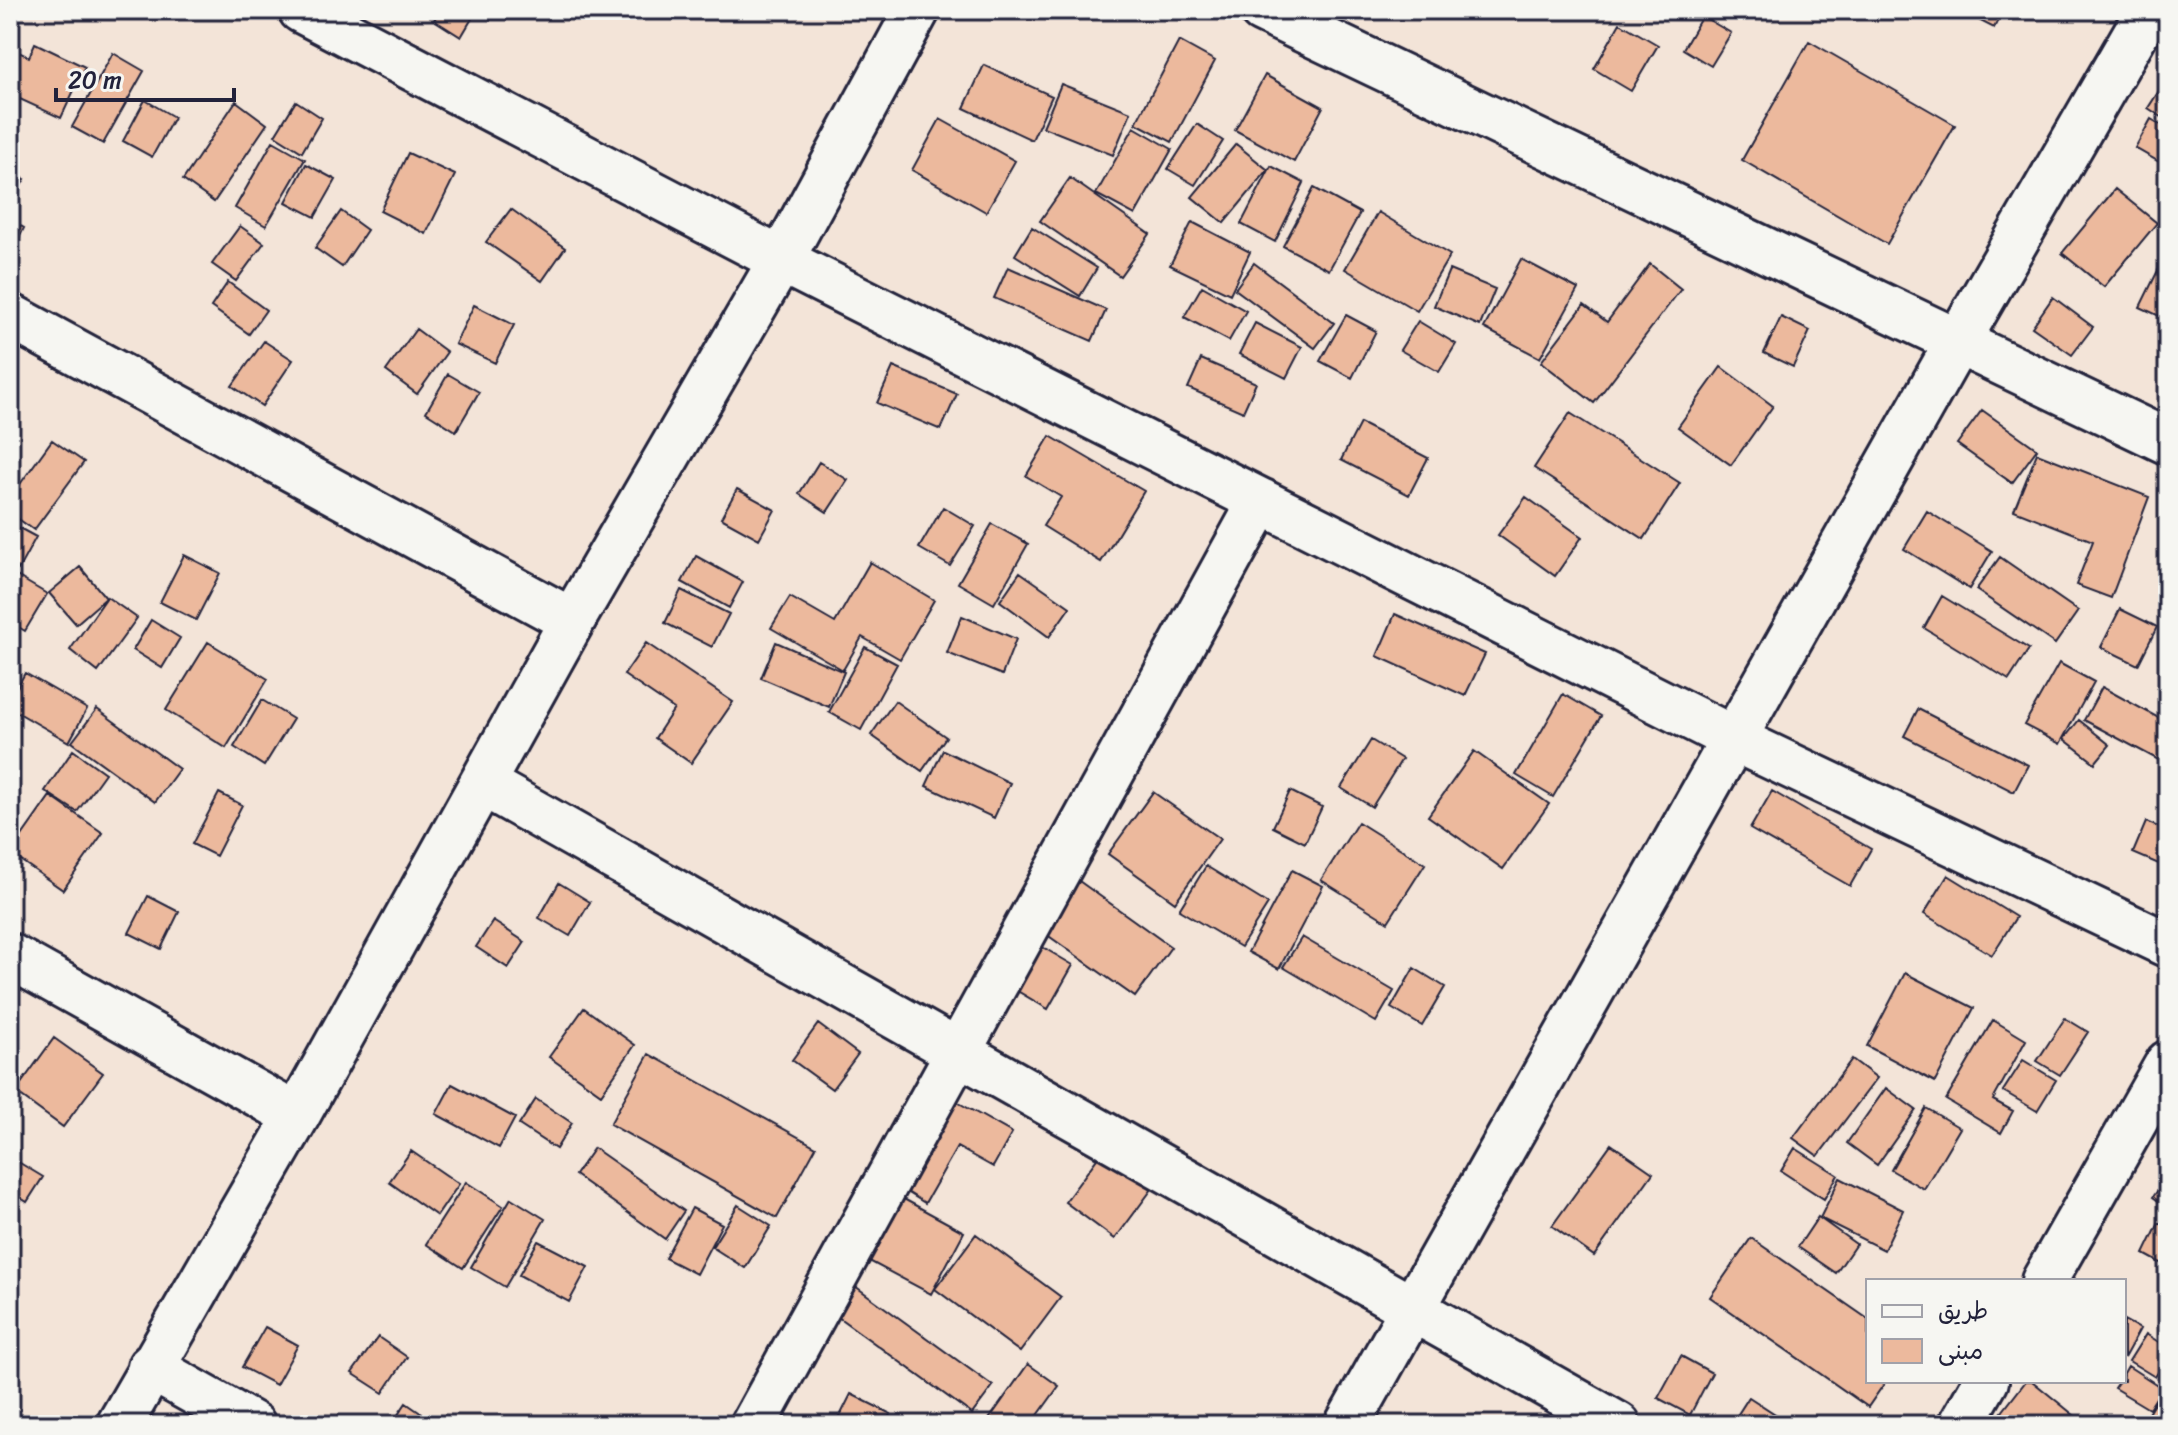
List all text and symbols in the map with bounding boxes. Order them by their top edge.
scale bar [56,52,234,102]
text: 20 m [68,59,122,101]
legend [1866,1279,2126,1383]
text: طريق [1938,1290,1988,1332]
text: مبنى [1938,1330,1983,1372]

